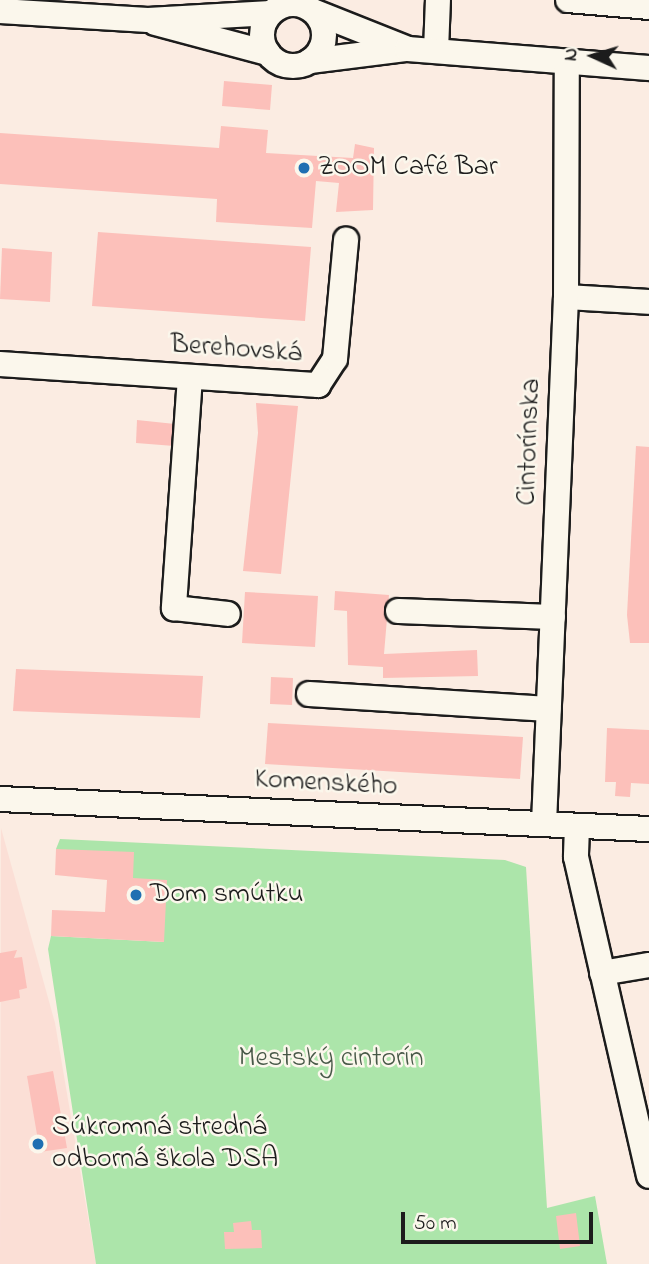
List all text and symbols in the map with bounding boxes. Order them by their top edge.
north arrow [558,21,628,91]
text: N [558,47,585,62]
place label: ZOOM Café Bar [318,151,498,185]
marker: ZOOM Café Bar [296,160,312,176]
street label: Berehovská [169,329,303,371]
street label: Cintorínska [511,378,549,506]
street label: Komenského [254,763,398,805]
place label: Dom smútku [150,878,303,912]
marker: Dom smútku [128,887,144,903]
park label: Mestský cintorín [238,1042,424,1076]
place label: Súkromná stredná odborná škola DSA [52,1111,278,1177]
marker: Súkromná stredná odborná škola DSA [30,1136,46,1152]
scale bar [404,1198,596,1242]
text: 50 m [414,1209,457,1239]

